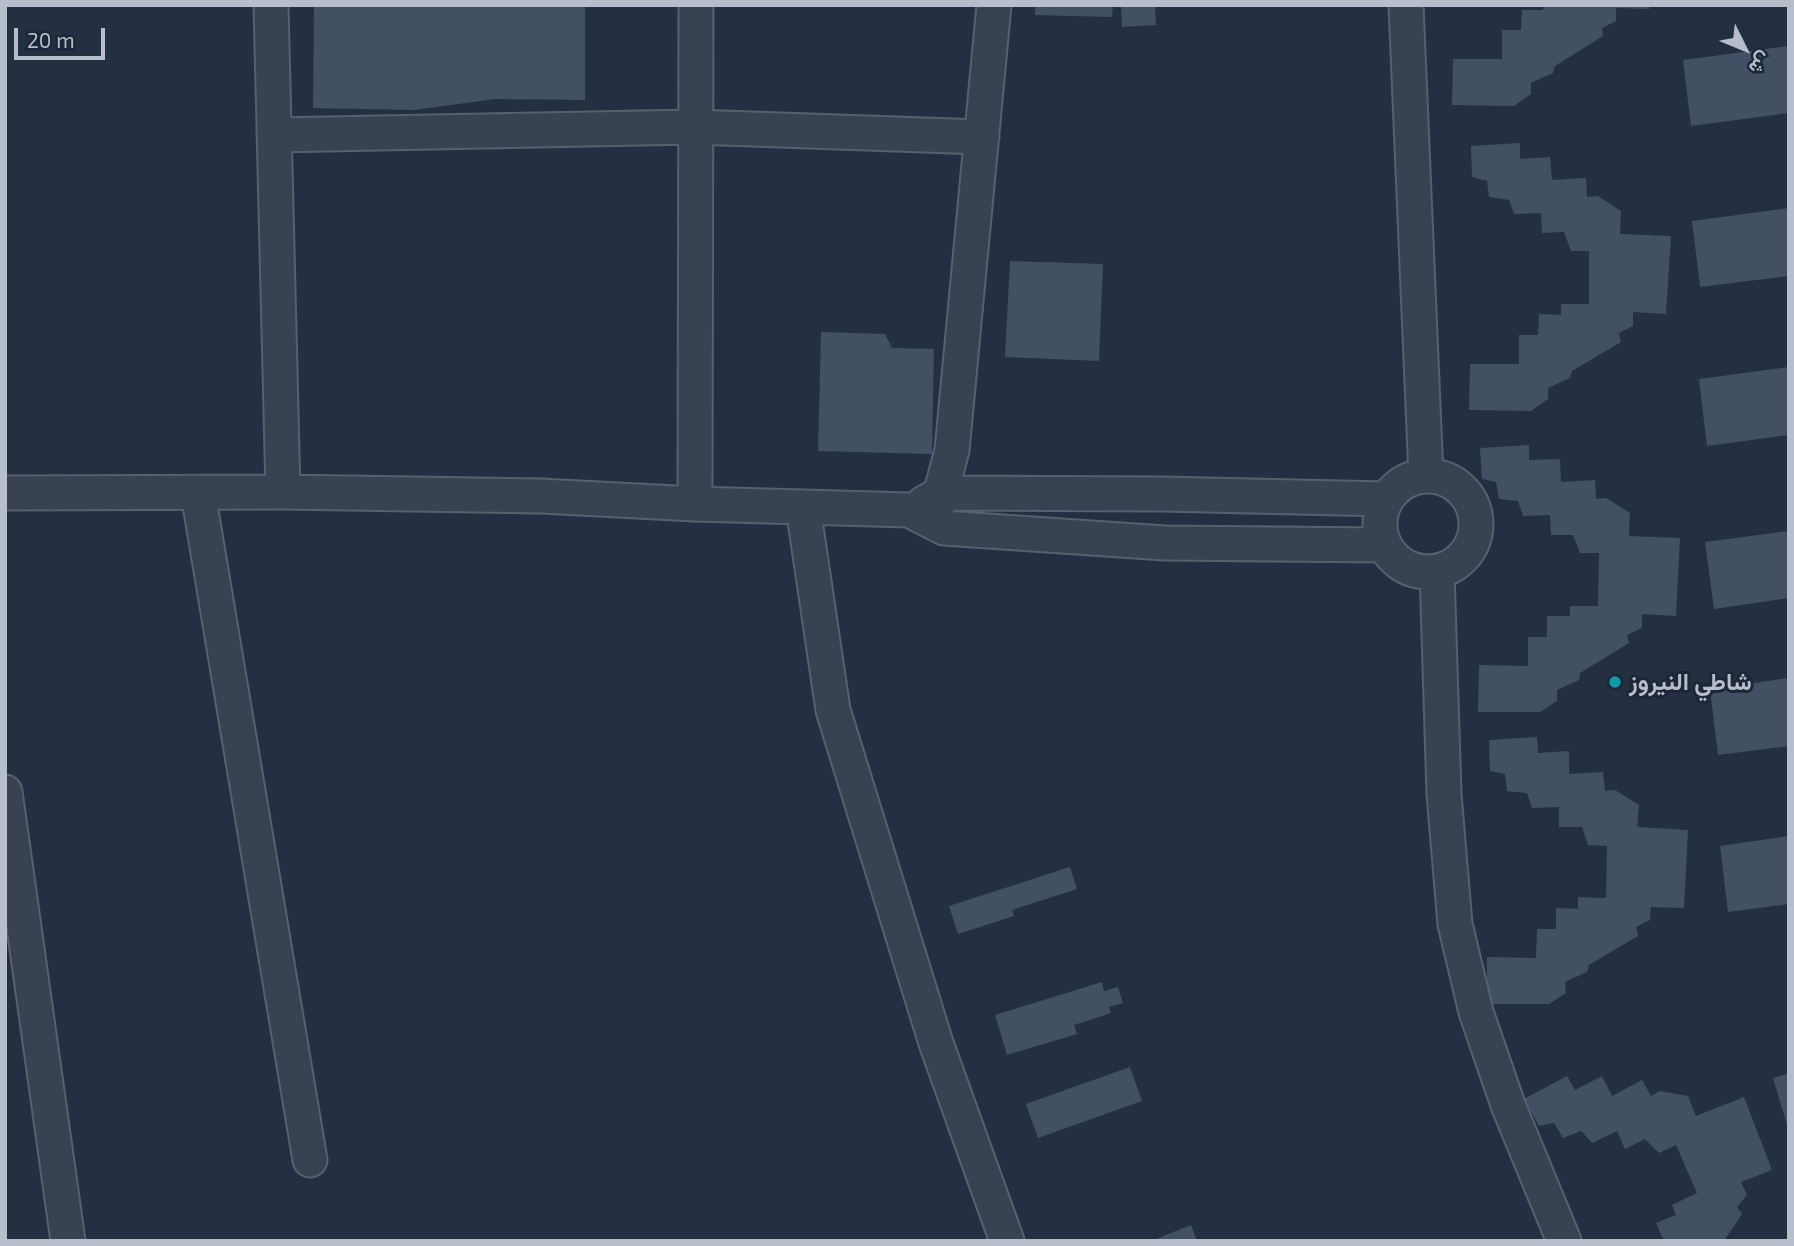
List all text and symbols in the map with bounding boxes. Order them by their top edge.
scale bar [18,14,108,58]
north arrow [1710,14,1780,84]
text: 20 m [27,27,75,52]
text: ش [1745,47,1777,80]
place label: شاطي النيروز [1629,668,1752,696]
marker: شاطي النيروز [1607,674,1623,690]

